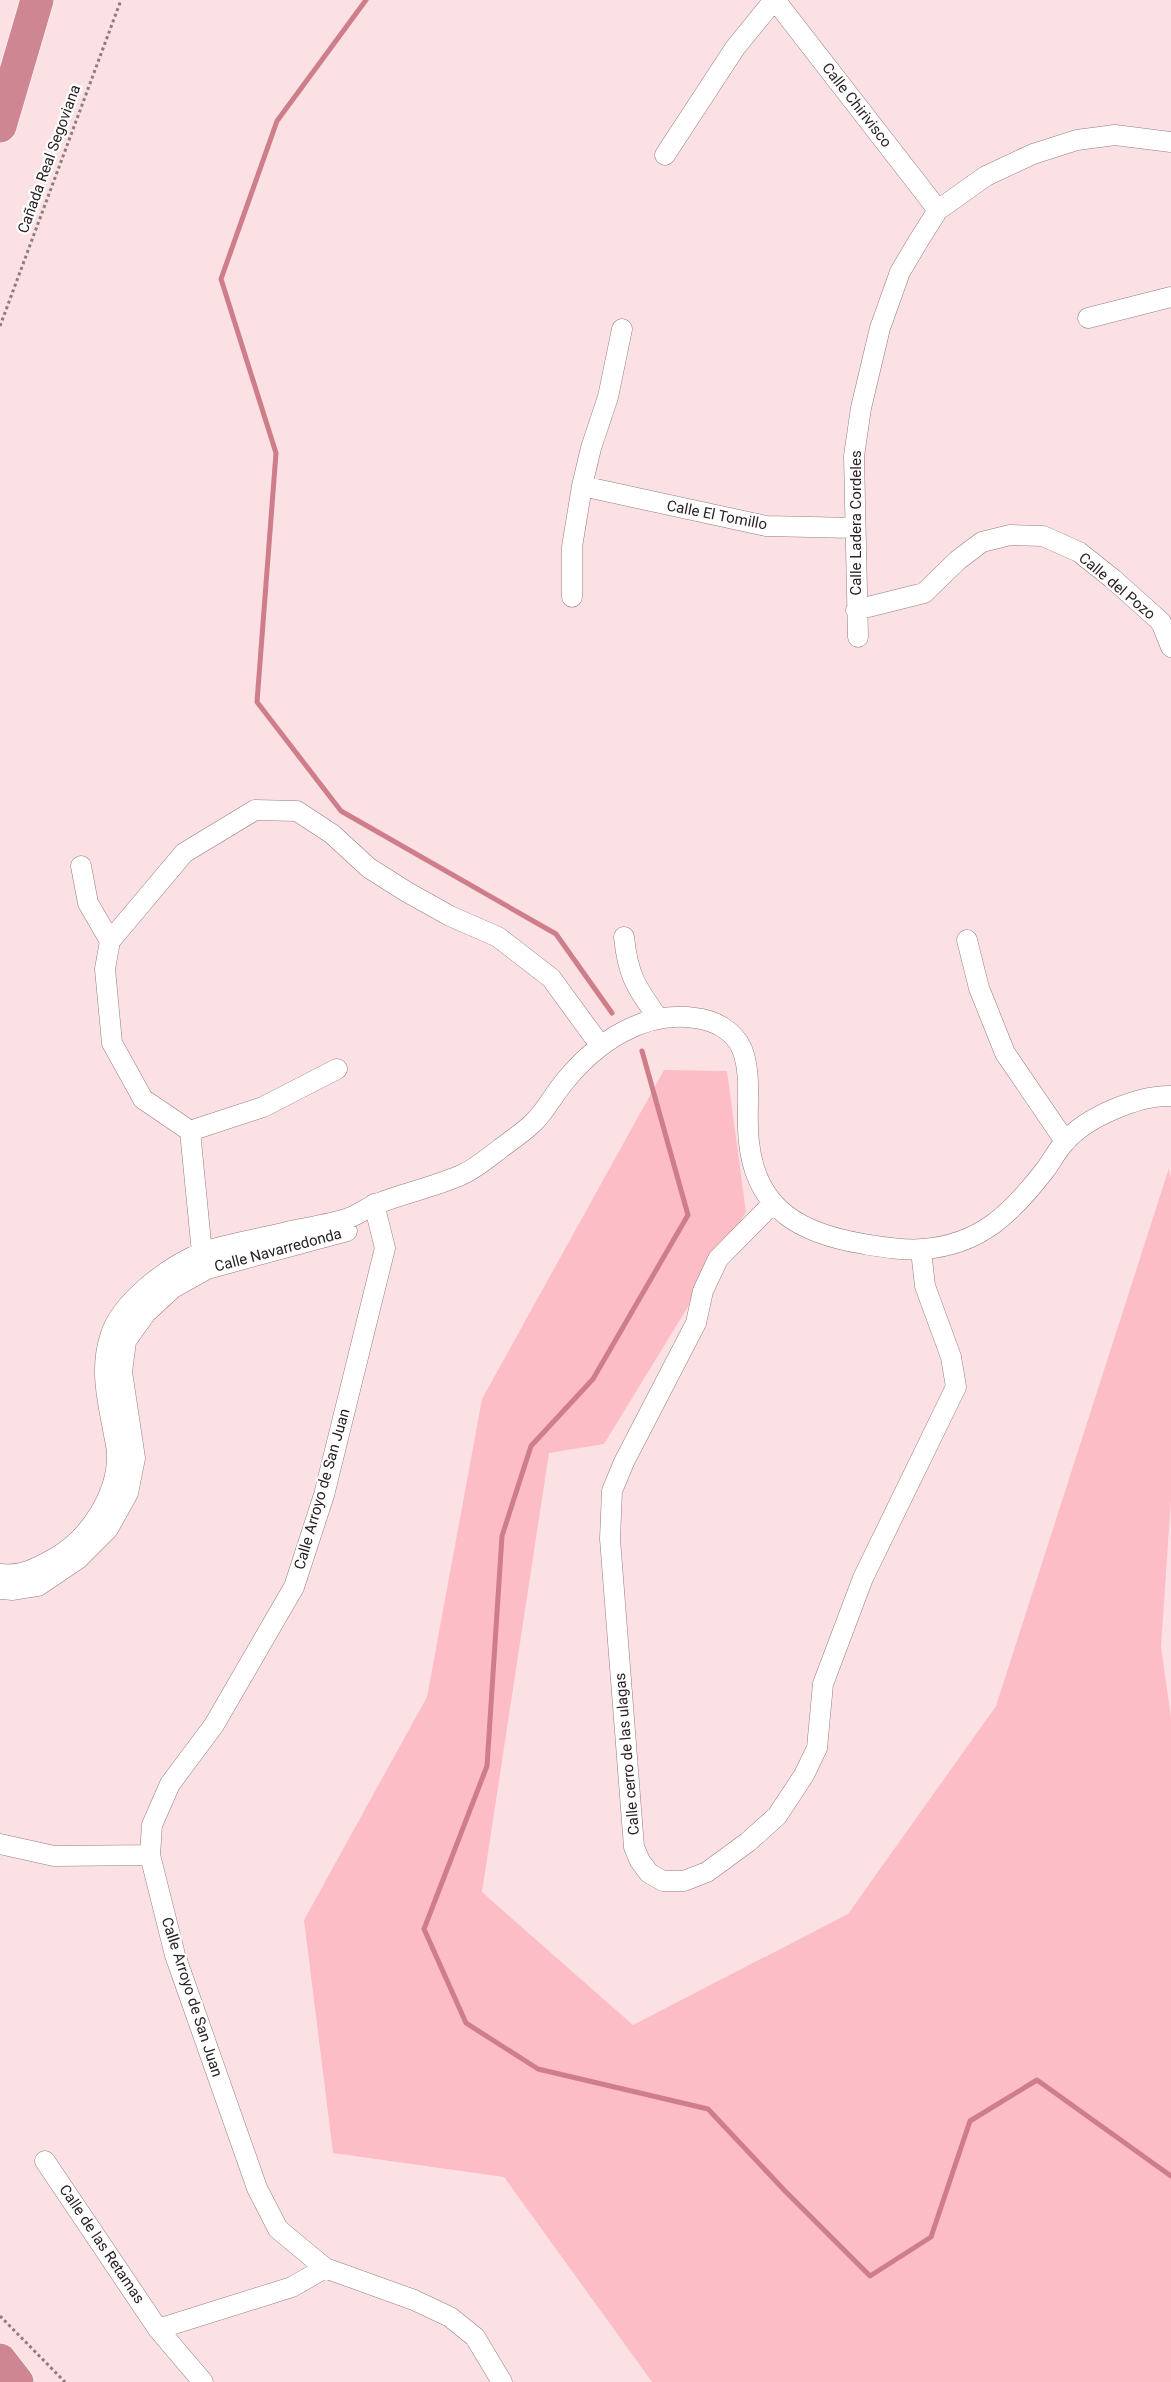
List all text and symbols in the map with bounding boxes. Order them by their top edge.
street label: Calle Chirivisco [818,59,896,151]
street label: Cañada Real Segoviana [14,82,84,236]
street label: Calle Ladera Cordeles [847,450,865,596]
street label: Calle El Tomillo [665,496,769,534]
street label: Calle del Pozo [1075,549,1159,623]
street label: Calle Navarredonda [212,1224,344,1276]
street label: Calle Arroyo de San Juan [290,1406,354,1572]
street label: Calle cerro de las ulagas [611,1672,643,1836]
street label: Calle Arroyo de San Juan [158,1915,226,2079]
street label: Calle de las Retamas [56,2181,148,2307]

